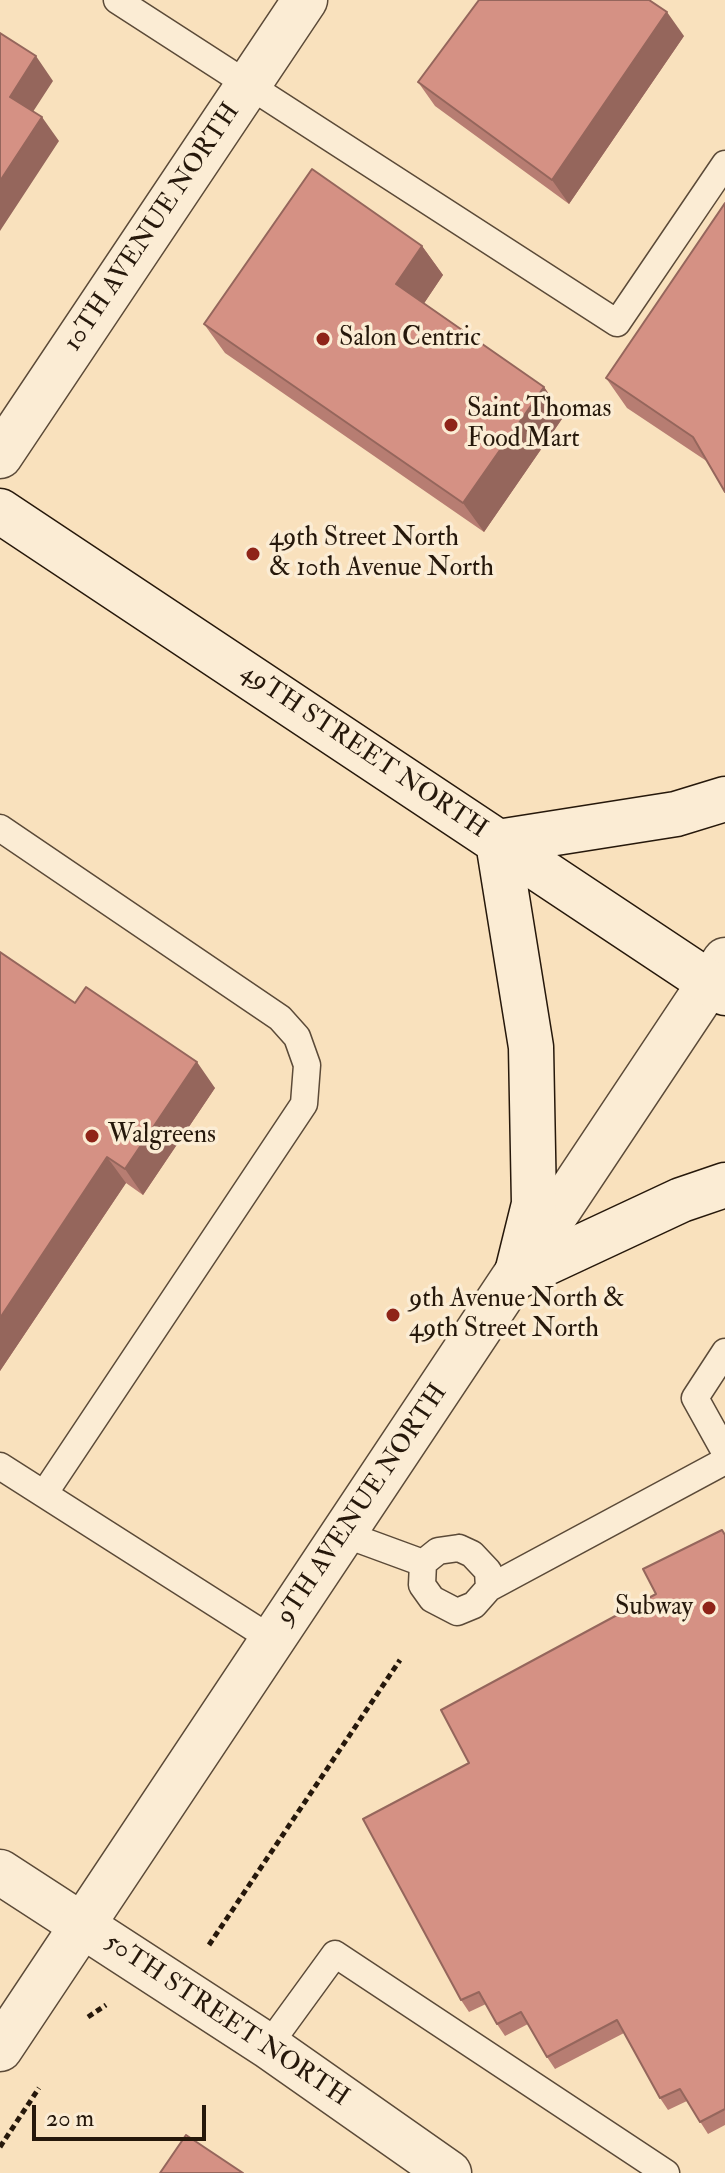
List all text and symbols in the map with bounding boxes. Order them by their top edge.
street label: 10TH AVENUE NORTH [58,98,248,358]
place label: Salon Centric [339,323,481,355]
marker: Salon Centric [314,330,332,348]
place label: Saint Thomas Food Mart [467,394,611,456]
marker: Saint Thomas Food Mart [442,416,460,434]
place label: 49th Street North & 10th Avenue North [269,523,494,584]
marker: 49th Street North & 10th Avenue North [244,545,262,563]
street label: 49TH STREET NORTH [234,658,492,846]
place label: Walgreens [108,1120,216,1152]
marker: Walgreens [83,1127,101,1145]
place label: 9th Avenue North & 49th Street North [409,1284,625,1346]
marker: 9th Avenue North & 49th Street North [384,1306,402,1324]
street label: 9TH AVENUE NORTH [271,1379,455,1631]
place label: Subway [615,1592,693,1624]
marker: Subway [700,1599,718,1617]
street label: 50TH STREET NORTH [98,1928,354,2114]
scale bar [36,2089,210,2139]
text: 20 m [46,2103,94,2134]

